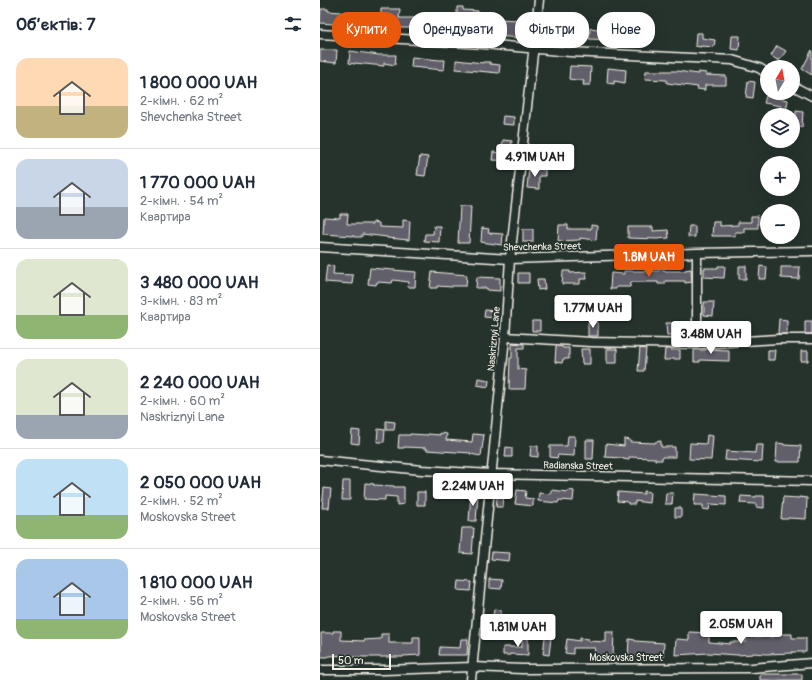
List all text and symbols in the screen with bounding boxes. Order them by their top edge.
chip: Купити [332,12,401,48]
chip: Орендувати [409,12,507,48]
chip: Фільтри [515,12,589,48]
chip: Нове [597,12,655,48]
icon: filters [282,13,304,35]
text: Об’єктів: 7 [16,14,96,35]
north arrow [760,60,800,100]
map controls [760,60,800,244]
text: 1 800 000 UAH [140,72,257,93]
icon: home [48,74,96,122]
text: 2-кімн. · 62 m² [140,93,223,109]
button: layers [760,108,800,148]
text: Shevchenka Street [140,109,242,125]
pin: 4.91M UAH [489,144,581,178]
text: 4.91M UAH [505,149,565,165]
button: + [760,156,800,196]
text: 1 770 000 UAH [140,172,255,193]
icon: home [48,175,96,223]
text: 2-кімн. · 54 m² [140,193,223,209]
button: − [760,204,800,244]
text: Квартира [140,209,191,225]
street label: Shevchenka Street [503,240,582,254]
pin: 1.8M UAH [608,244,690,278]
text: 1.8M UAH [623,249,675,265]
text: 3 480 000 UAH [140,272,258,293]
icon: home [48,275,96,323]
text: 3-кімн. · 83 m² [140,293,222,309]
pin: 1.77M UAH [547,295,639,329]
text: 1.77M UAH [563,300,623,316]
street label: Naskriznyi Lane [485,306,503,372]
text: Квартира [140,309,191,325]
pin: 3.48M UAH [665,321,757,355]
text: 3.48M UAH [680,326,742,342]
text: 2 240 000 UAH [140,372,259,393]
icon: home [48,375,96,423]
text: 2-кімн. · 60 m² [140,393,225,409]
text: Naskriznyi Lane [140,409,224,425]
street label: Radianska Street [543,459,614,473]
text: 2 050 000 UAH [140,472,261,493]
pin: 2.24M UAH [427,473,519,507]
icon: home [48,475,96,523]
text: 2.24M UAH [442,478,504,494]
text: 2-кімн. · 52 m² [140,493,223,509]
text: Moskovska Street [140,509,236,525]
text: 1 810 000 UAH [140,572,252,593]
icon: home [48,575,96,623]
text: 2-кімн. · 56 m² [140,593,223,609]
text: Moskovska Street [140,609,236,625]
pin: 2.05M UAH [695,611,787,645]
pin: 1.81M UAH [472,614,564,648]
text: 2.05M UAH [709,616,773,632]
text: 1.81M UAH [489,619,547,635]
scale bar [332,652,391,671]
street label: Moskovska Street [589,652,664,664]
text: 50 m [338,654,364,667]

